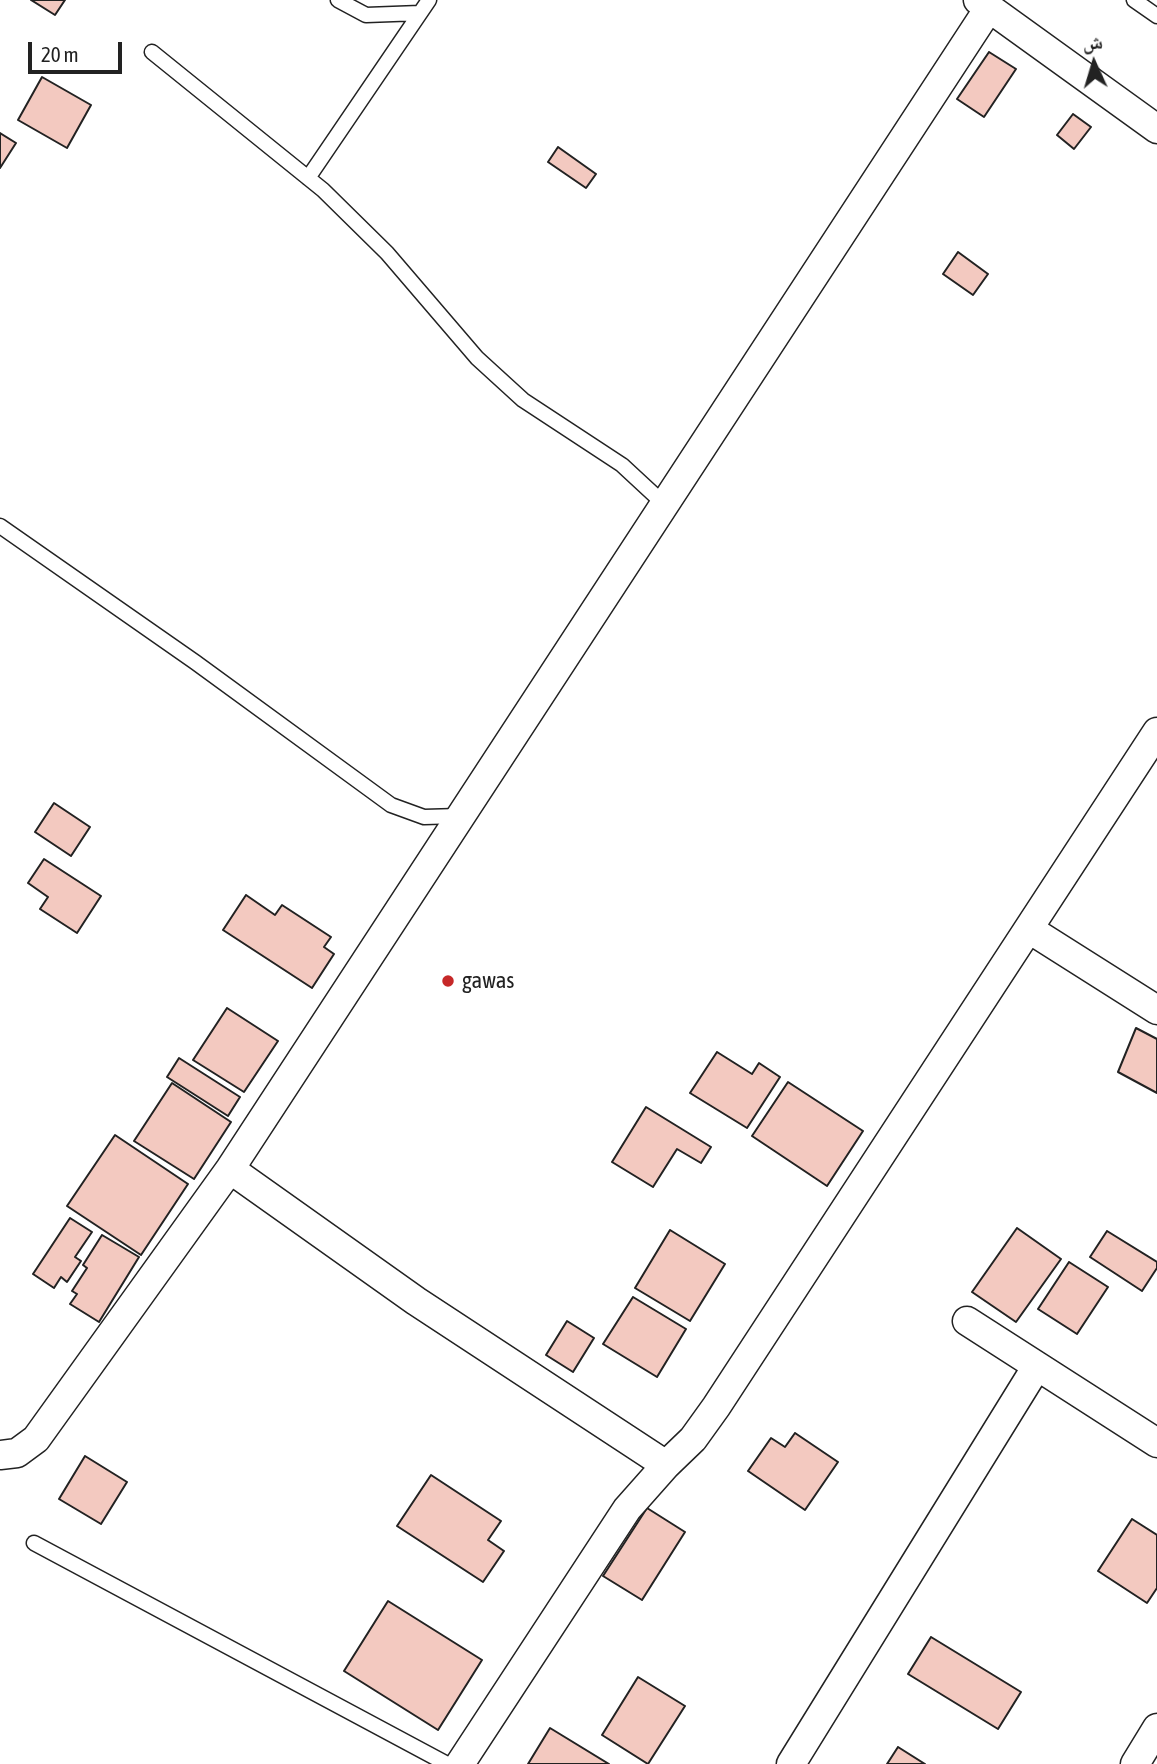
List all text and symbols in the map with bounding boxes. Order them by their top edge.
scale bar [32,28,126,72]
north arrow [1059,28,1129,98]
text: ش [1082,30,1103,54]
text: 20 m [41,42,79,66]
place label: gawas [462,967,514,995]
marker: gawas [440,973,456,989]

